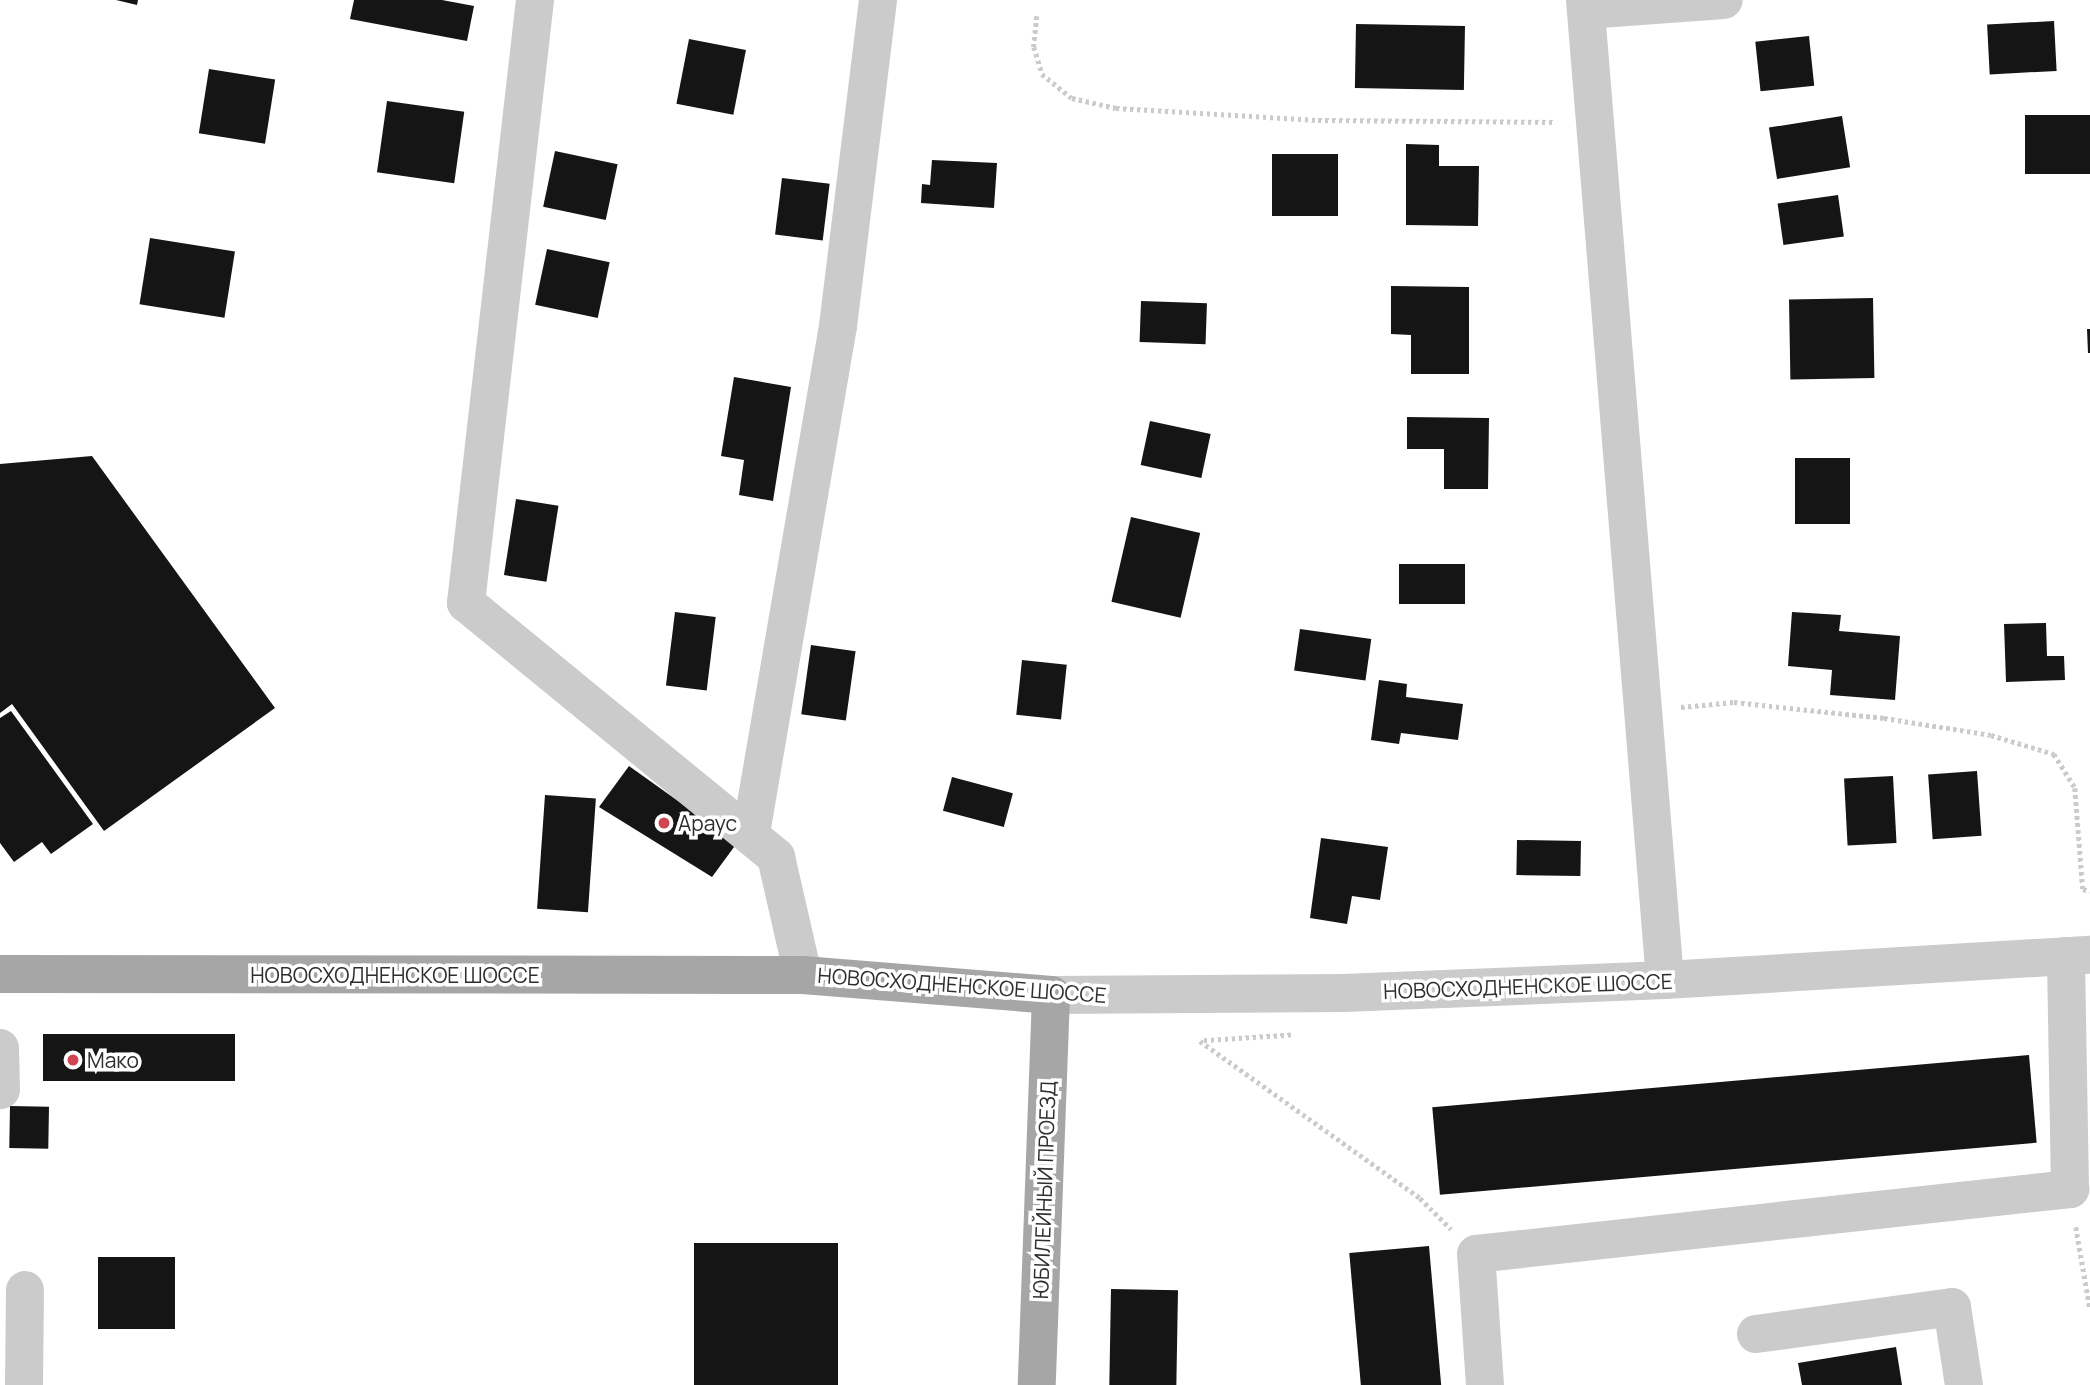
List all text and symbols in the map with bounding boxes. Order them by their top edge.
place label: Араус [678,810,737,836]
marker: Араус [656,815,672,831]
street label: НОВОСХОДНЕНСКОЕ ШОССЕ [250,962,540,988]
street label: НОВОСХОДНЕНСКОЕ ШОССЕ [817,962,1107,1008]
street label: НОВОСХОДНЕНСКОЕ ШОССЕ [1383,968,1673,1004]
place label: Мако [87,1047,139,1073]
marker: Мако [65,1052,81,1068]
street label: ЮБИЛЕЙНЫЙ ПРОЕЗД [1028,1080,1060,1300]

